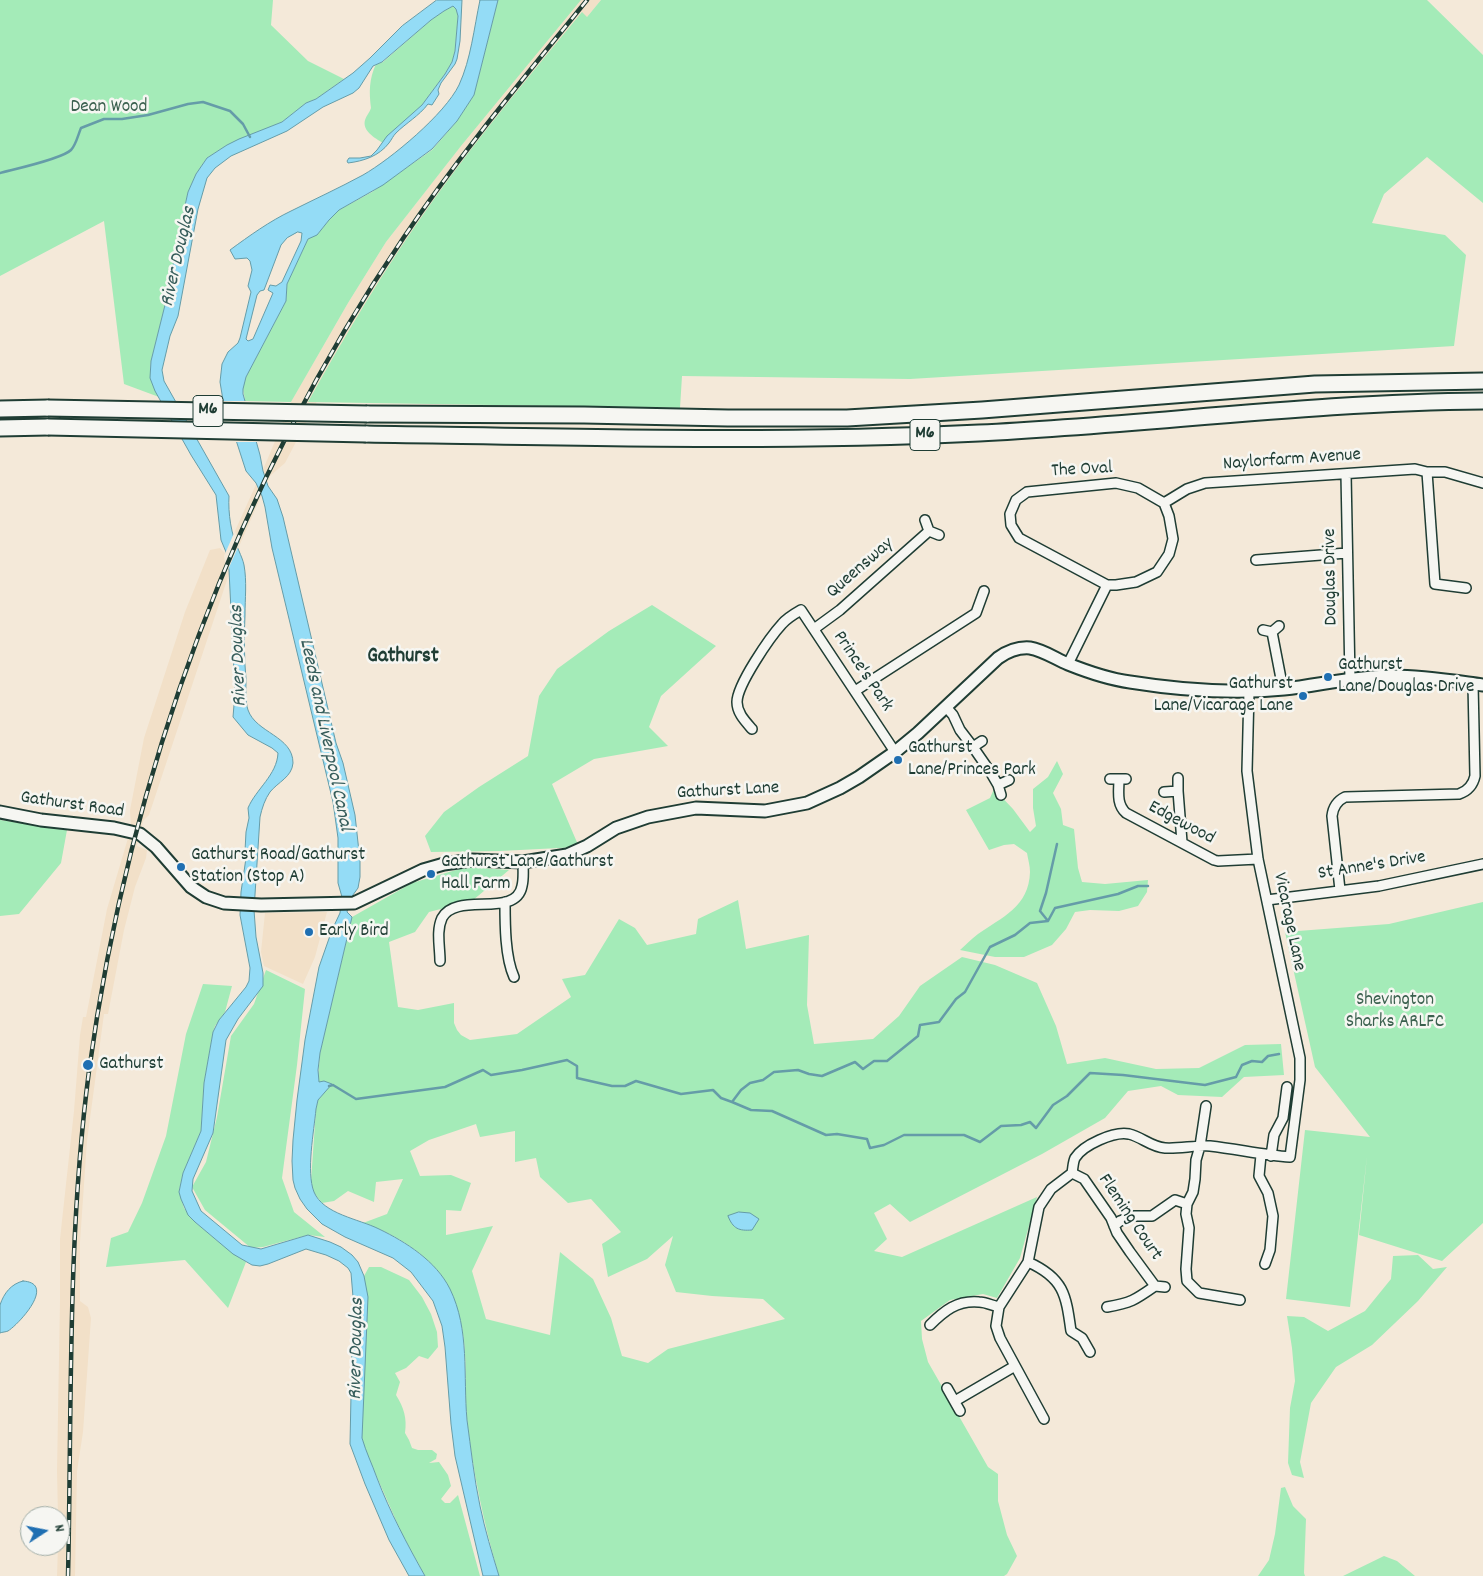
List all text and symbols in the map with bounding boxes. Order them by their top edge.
park label: Dean Wood [71,97,147,119]
water label: River Douglas [157,205,203,309]
road number: M6 [193,396,223,426]
road number: M6 [910,420,940,450]
street label: Naylorfarm Avenue [1222,445,1362,477]
street label: The Oval [1051,458,1113,484]
street label: Douglas Drive [1320,528,1344,626]
street label: Queensway [823,534,899,604]
water label: River Douglas [226,605,254,707]
street label: Prince's Park [827,627,897,717]
water label: Leeds and Liverpool Canal [292,637,356,833]
district label: Gathurst [367,645,439,671]
place label: Gathurst Lane/Douglas Drive [1338,655,1474,699]
marker: Gathurst Lane/Douglas Drive [1322,671,1334,683]
place label: Gathurst Lane/Vicarage Lane [1154,674,1293,718]
marker: Gathurst Lane/Vicarage Lane [1297,690,1309,702]
place label: Gathurst Lane/Princes Park [908,738,1036,782]
marker: Gathurst Lane/Princes Park [892,754,904,766]
street label: Gathurst Lane [676,778,780,806]
street label: Gathurst Road [19,787,125,825]
street label: Edgewood [1144,797,1218,851]
place label: Gathurst Road/Gathurst Station (Stop A) [191,845,365,889]
street label: St Anne's Drive [1317,847,1427,887]
place label: Gathurst Lane/Gathurst Hall Farm [441,852,614,896]
marker: Gathurst Road/Gathurst Station (Stop A) [175,861,187,873]
marker: Gathurst Lane/Gathurst Hall Farm [425,868,437,880]
street label: Vicarage Lane [1266,871,1310,973]
place label: Early Bird [319,921,389,943]
marker: Early Bird [303,926,315,938]
park label: Shevington Sharks ARLFC [1346,990,1444,1034]
place label: Gathurst [99,1054,163,1076]
marker: Gathurst [81,1058,95,1072]
street label: Fleming Court [1092,1170,1166,1266]
water label: River Douglas [345,1298,371,1400]
north arrow [20,1506,70,1556]
text: N [48,1523,69,1534]

